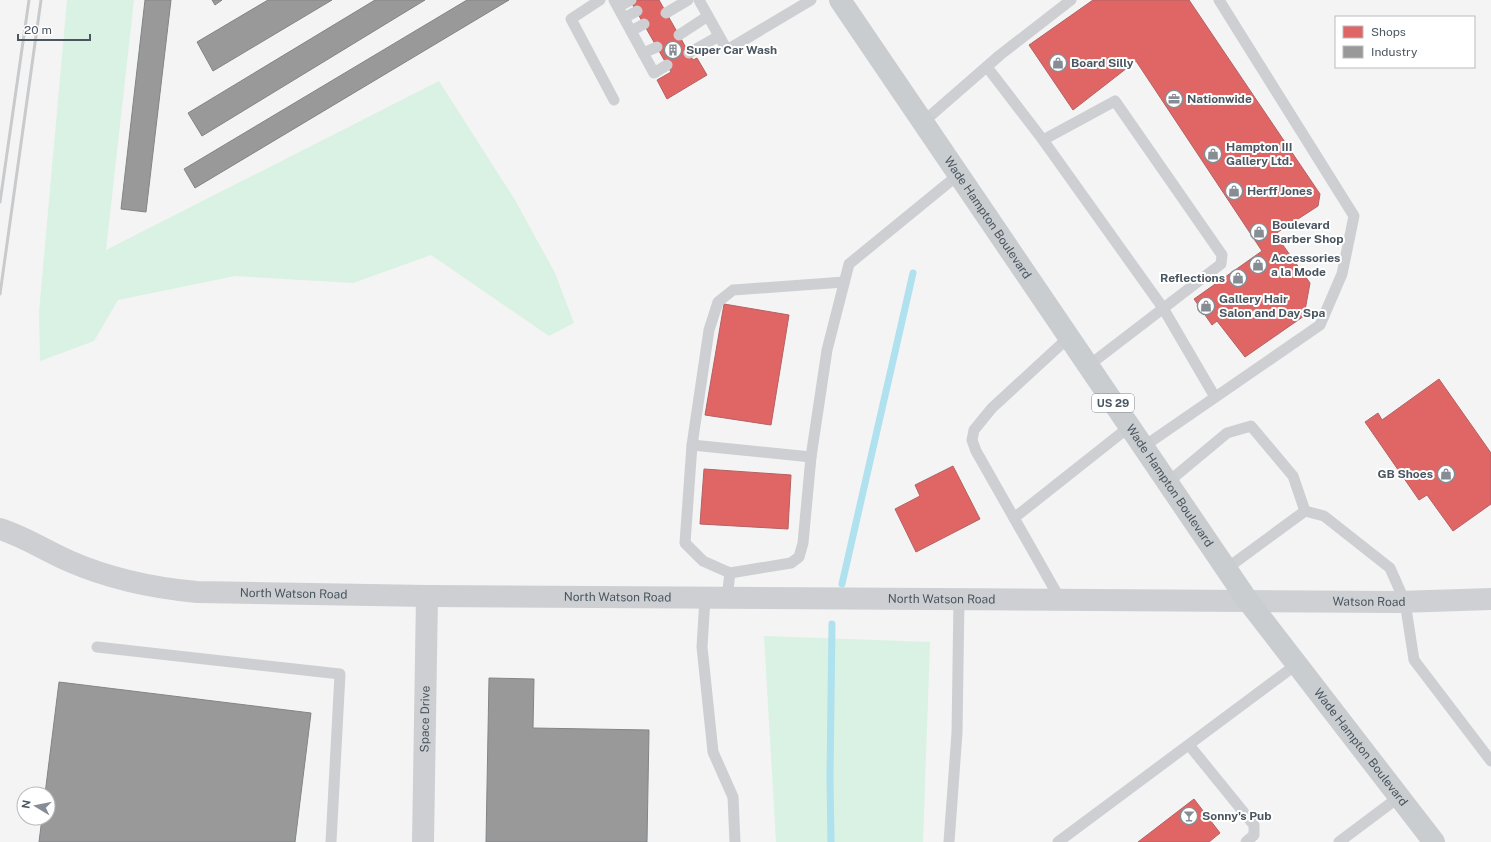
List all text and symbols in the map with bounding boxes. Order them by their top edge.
scale bar [18,16,90,42]
legend [1335,16,1475,68]
text: 20 m [24,23,52,37]
text: Shops [1371,25,1406,39]
building icon: Super Car Wash [663,40,683,60]
place label: Super Car Wash [686,43,777,57]
text: Industry [1371,45,1418,59]
shop icon: Board Silly [1048,53,1068,73]
place label: Board Silly [1071,56,1134,70]
office icon: Nationwide [1164,89,1184,109]
place label: Nationwide [1187,92,1252,106]
place label: Hampton III Gallery Ltd. [1226,140,1292,168]
shop icon: Hampton III Gallery Ltd. [1203,144,1223,164]
street label: Wade Hampton Boulevard [941,154,1034,281]
shop icon: Herff Jones [1224,181,1244,201]
place label: Herff Jones [1247,184,1312,198]
place label: Boulevard Barber Shop [1272,218,1343,246]
shop icon: Boulevard Barber Shop [1249,222,1269,242]
place label: Accessories a la Mode [1271,251,1340,279]
shop icon: Accessories a la Mode [1248,255,1268,275]
shop icon: Reflections [1228,268,1248,288]
place label: Reflections [1160,271,1225,285]
place label: Gallery Hair Salon and Day Spa [1219,292,1325,320]
shop icon: Gallery Hair Salon and Day Spa [1196,296,1216,316]
road number: US 29 [1092,394,1134,412]
street label: Wade Hampton Boulevard [1123,422,1216,550]
shop icon: GB Shoes [1436,464,1456,484]
place label: GB Shoes [1377,467,1433,481]
street label: North Watson Road [240,586,348,602]
street label: North Watson Road [564,590,671,604]
street label: North Watson Road [888,592,995,606]
street label: Watson Road [1332,595,1406,609]
street label: Space Drive [417,685,433,752]
street label: Wade Hampton Boulevard [1311,685,1411,809]
north arrow [16,786,56,826]
text: N [19,799,33,810]
bar icon: Sonny's Pub [1179,806,1199,826]
place label: Sonny's Pub [1202,809,1272,823]

